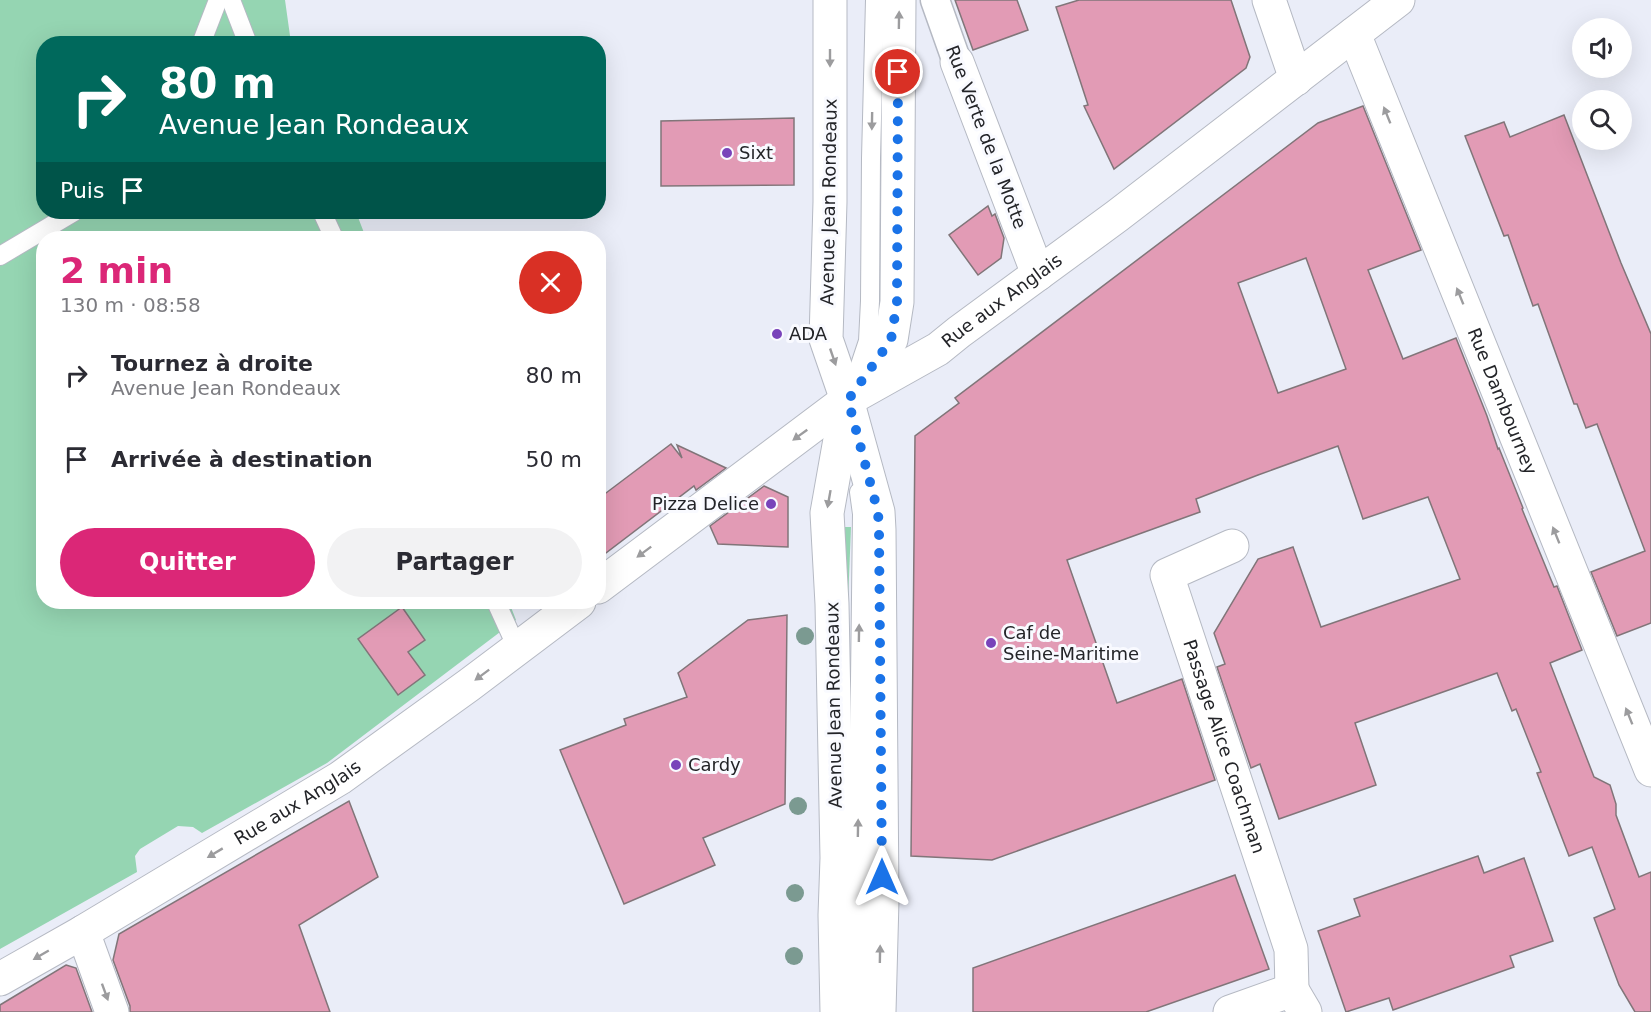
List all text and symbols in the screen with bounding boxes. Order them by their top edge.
one-way arrow [894,11,904,30]
map controls [1572,18,1632,150]
button: sound [1572,18,1632,78]
street label: Rue Verte de la Motte [942,42,1031,232]
pin [872,46,923,97]
one-way arrow [825,49,835,68]
icon: arrive [881,55,914,88]
text: 80 m [159,59,276,108]
icon: right [60,60,138,138]
button: search [1572,90,1632,150]
street label: Avenue Jean Rondeaux [816,98,841,306]
one-way arrow [1382,106,1392,124]
text: Avenue Jean Rondeaux [159,109,469,140]
one-way arrow [867,112,877,131]
place label: Sixt [739,142,773,163]
marker: Sixt [720,146,734,160]
icon: arrive [116,174,149,207]
text: Puis [60,178,104,203]
street label: Rue aux Anglais [937,249,1066,352]
text: 2 min [60,250,173,291]
button: close [519,251,582,314]
one-way arrow [1455,286,1465,304]
text: 130 m · 08:58 [60,293,201,317]
place label: ADA [789,323,828,344]
street label: Rue Dambourney [1464,325,1542,478]
marker: ADA [770,327,784,341]
one-way arrow [828,348,838,366]
text: Tournez à droite [111,351,313,376]
icon: right [60,359,93,392]
text: 80 m [526,363,582,388]
text: Avenue Jean Rondeaux [111,376,341,400]
one-way arrow [793,428,808,440]
icon: arrive [60,443,93,476]
text: Arrivée à destination [111,447,373,472]
text: 50 m [526,447,582,472]
one-way arrow [824,490,833,509]
place label: Pizza Delice [652,493,759,514]
marker: Pizza Delice [764,497,778,511]
one-way arrow [1551,526,1561,544]
button: Quitter [60,528,315,597]
button: Partager [327,528,582,597]
one-way arrow [637,546,653,558]
street label: Avenue Jean Rondeaux [821,601,846,809]
place label: Caf de Seine-Maritime [1003,622,1139,664]
one-way arrow [854,623,864,642]
marker: Caf de Seine-Maritime [984,636,998,650]
street label: Passage Alice Coachman [1179,637,1270,856]
one-way arrow [474,668,490,681]
one-way arrow [1624,707,1633,725]
place label: Cardy [688,754,741,775]
street label: Rue aux Anglais [230,755,365,849]
marker: Cardy [669,758,683,772]
one-way arrow [853,818,862,837]
position arrow [850,845,914,909]
one-way arrow [207,847,223,858]
one-way arrow [876,944,885,963]
one-way arrow [33,950,49,961]
one-way arrow [100,983,110,1001]

